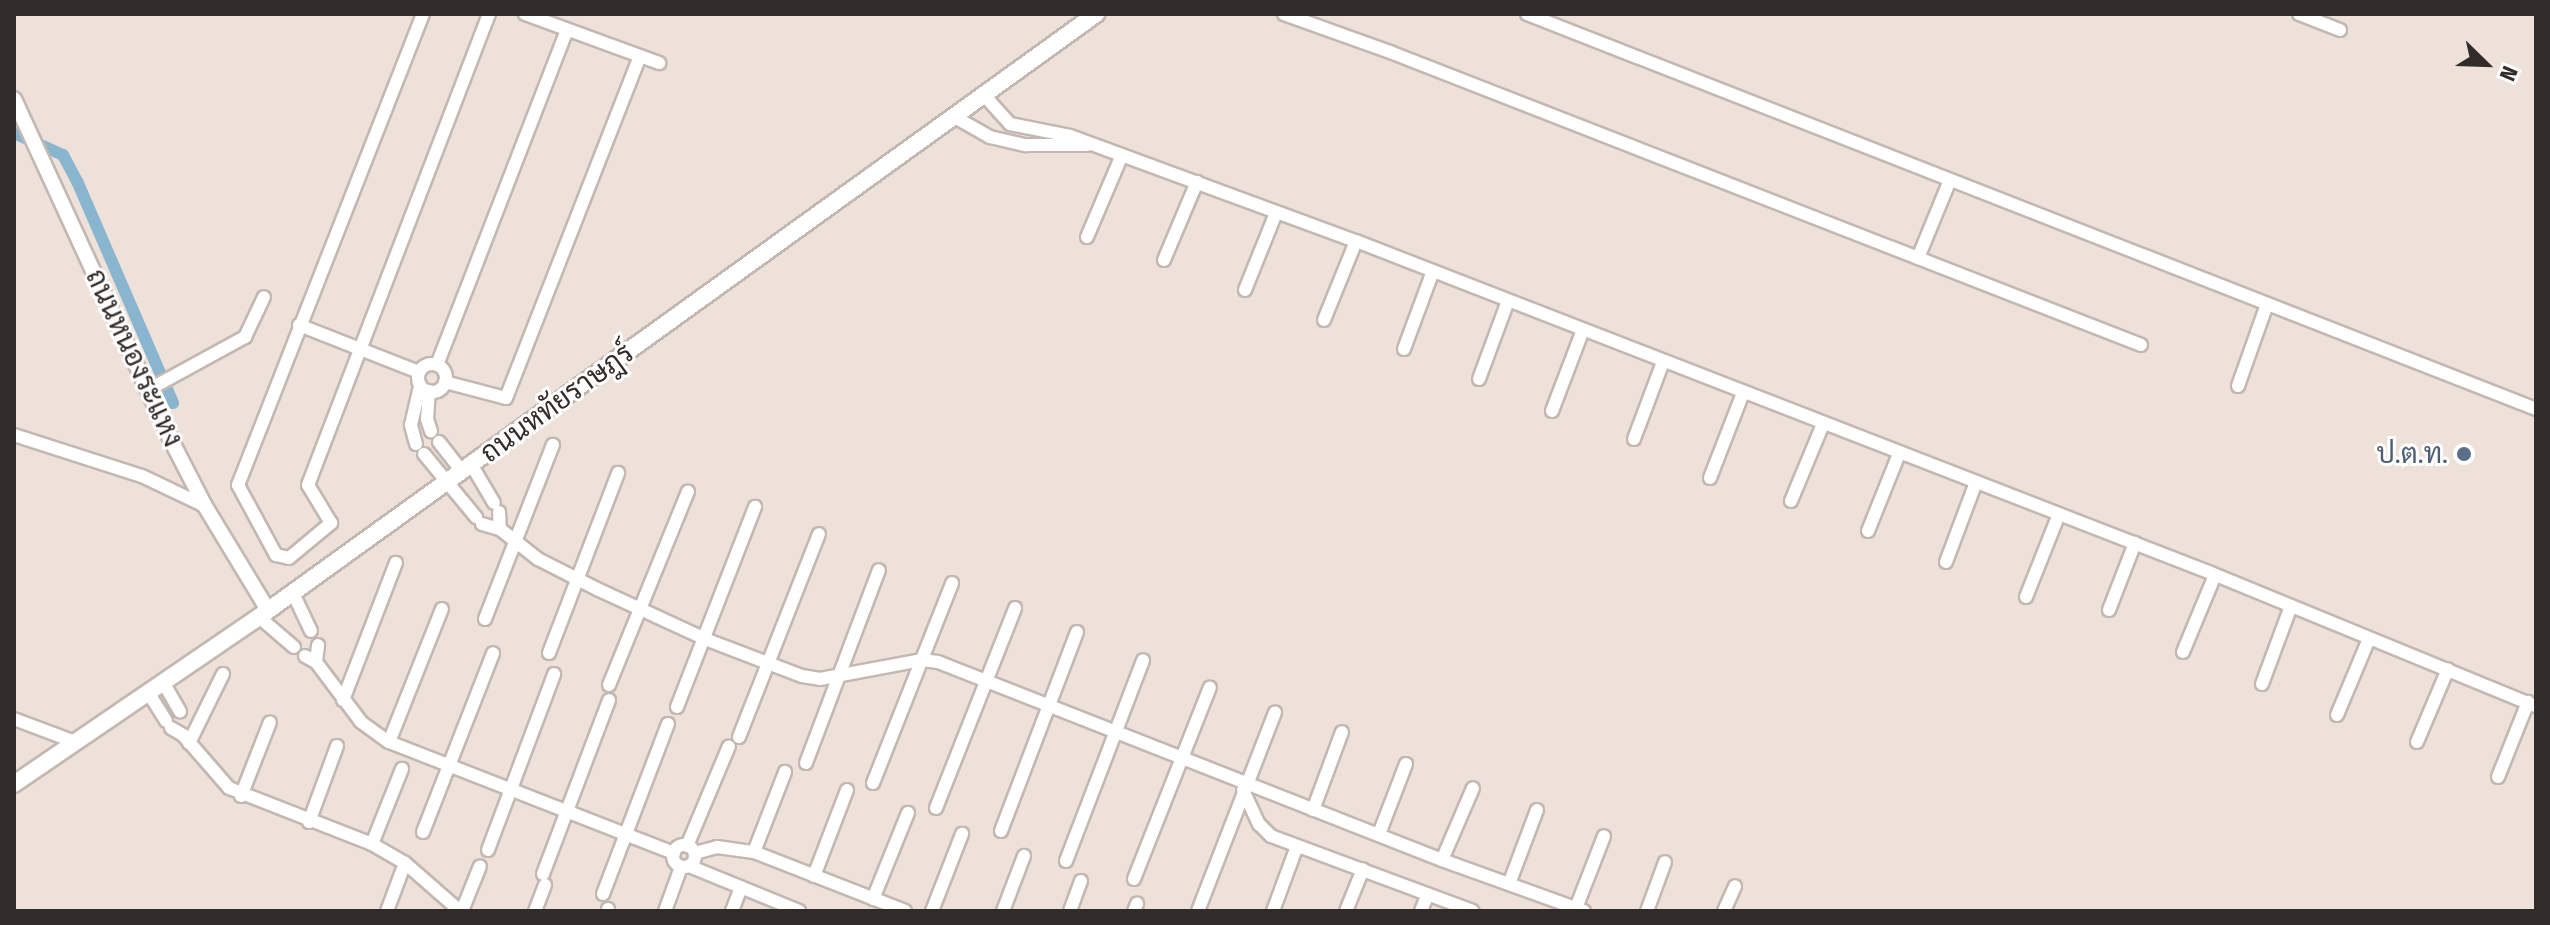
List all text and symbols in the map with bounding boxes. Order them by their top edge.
north arrow [2446,24,2526,104]
text: N [2494,62,2524,85]
street label: ถนนหนองระแหง [78,264,190,452]
street label: ถนนหทัยราษฎร์ [474,336,640,470]
place label: ป.ต.ท. [2376,437,2448,471]
marker: ป.ต.ท. [2455,445,2473,463]

